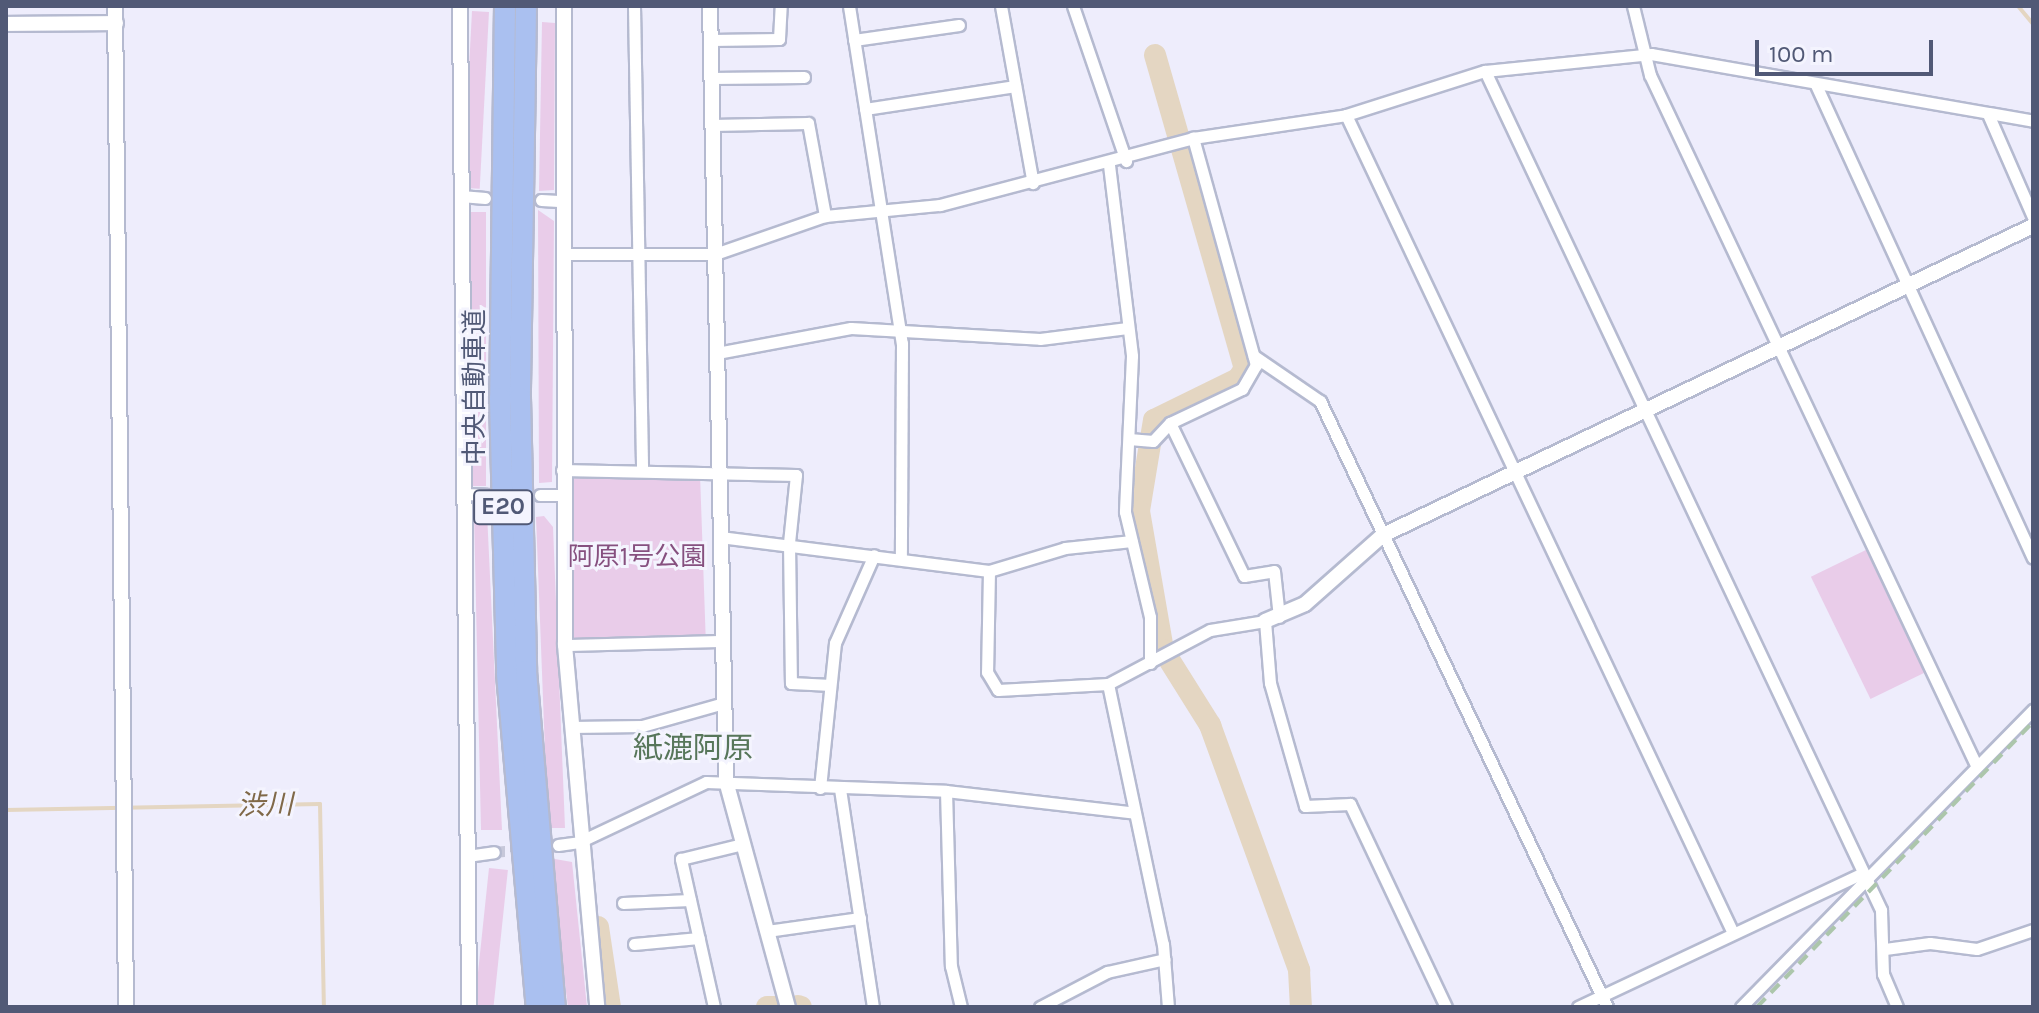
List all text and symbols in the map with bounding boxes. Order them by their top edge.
scale bar [1759,24,1937,74]
text: 100 m [1769,40,1834,68]
street label: 中央自動車道 [459,309,491,465]
road number: E20 [473,487,533,527]
park label: 阿原1号公園 [568,541,706,573]
district label: 紙漉阿原 [633,730,753,766]
water label: 渋川 [237,788,293,822]

